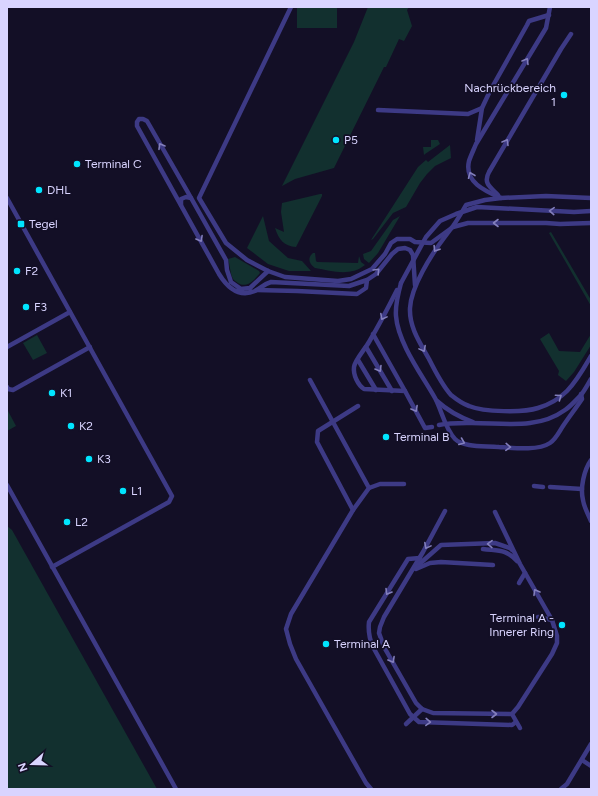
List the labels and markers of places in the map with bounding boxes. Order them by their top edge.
place label: Nachrückbereich 1 [464,81,556,109]
marker: Nachrückbereich 1 [559,90,569,100]
place label: P5 [344,133,358,147]
marker: P5 [331,135,341,145]
place label: Terminal C [85,157,142,171]
marker: Terminal C [72,159,82,169]
place label: DHL [47,183,71,197]
marker: DHL [34,185,44,195]
place label: Tegel [29,217,58,231]
marker: Tegel [16,219,26,229]
place label: F2 [25,264,38,278]
marker: F2 [12,266,22,276]
place label: F3 [34,300,47,314]
marker: F3 [21,302,31,312]
place label: K1 [60,386,72,400]
marker: K1 [47,388,57,398]
place label: K2 [79,419,93,433]
marker: K2 [66,421,76,431]
place label: Terminal B [394,430,449,444]
marker: Terminal B [381,432,391,442]
place label: K3 [97,452,111,466]
marker: K3 [84,454,94,464]
place label: L1 [131,484,142,498]
marker: L1 [118,486,128,496]
place label: L2 [75,515,88,529]
marker: L2 [62,517,72,527]
place label: Terminal A - Innerer Ring [489,611,554,639]
marker: Terminal A - Innerer Ring [557,620,567,630]
place label: Terminal A [334,637,390,651]
marker: Terminal A [321,639,331,649]

